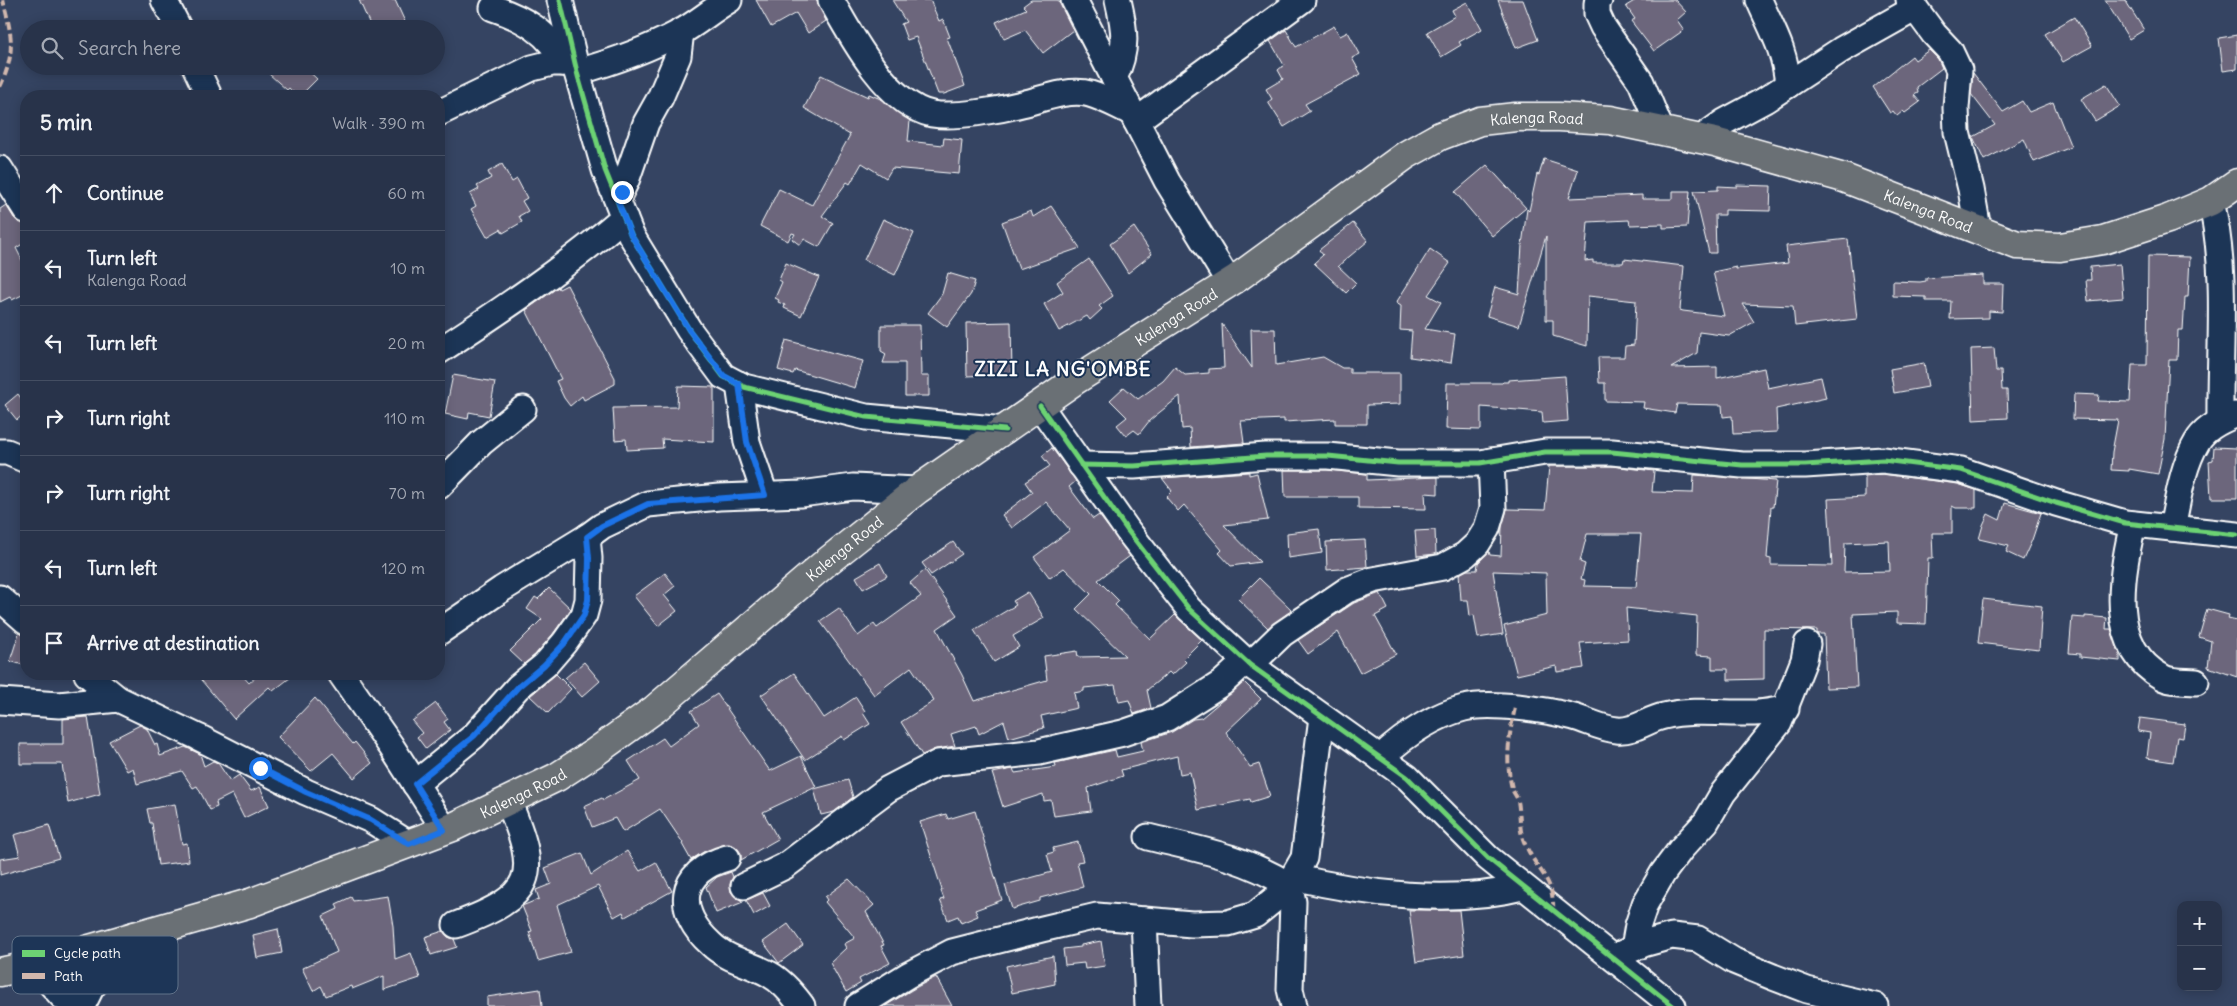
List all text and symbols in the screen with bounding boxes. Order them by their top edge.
search box [20,20,445,75]
icon: search [38,34,66,62]
text: Search here [78,36,181,60]
street label: Kalenga Road [1489,107,1584,129]
text: 5 min [40,109,92,136]
text: Walk · 390 m [332,113,425,133]
icon: ahead [40,179,68,207]
text: Continue [87,181,164,205]
route end [611,181,634,204]
text: 60 m [387,183,425,203]
street label: Kalenga Road [1881,185,1976,236]
text: Turn left [87,246,157,270]
icon: left [40,254,68,282]
text: 10 m [390,258,425,278]
text: Kalenga Road [87,270,187,290]
street label: Kalenga Road [1131,284,1221,350]
icon: left [40,329,68,357]
text: Turn left [87,331,157,355]
text: 20 m [388,333,425,353]
district label: ZIZI LA NG'OMBE [974,356,1152,381]
icon: right [40,404,68,432]
text: Turn right [87,406,170,430]
text: 110 m [384,408,425,428]
icon: right [40,479,68,507]
text: Turn right [87,481,170,505]
text: 70 m [389,483,425,503]
street label: Kalenga Road [802,512,887,585]
icon: left [40,554,68,582]
text: Turn left [87,556,157,580]
text: 120 m [382,558,425,578]
icon: arrive [40,629,68,657]
text: Arrive at destination [87,631,260,655]
route start [249,757,272,780]
street label: Kalenga Road [477,764,570,822]
map controls [2177,901,2222,991]
button: + [2177,901,2222,946]
legend [12,936,178,994]
text: Cycle path [54,944,121,962]
button: − [2177,946,2222,991]
text: Path [54,967,83,985]

